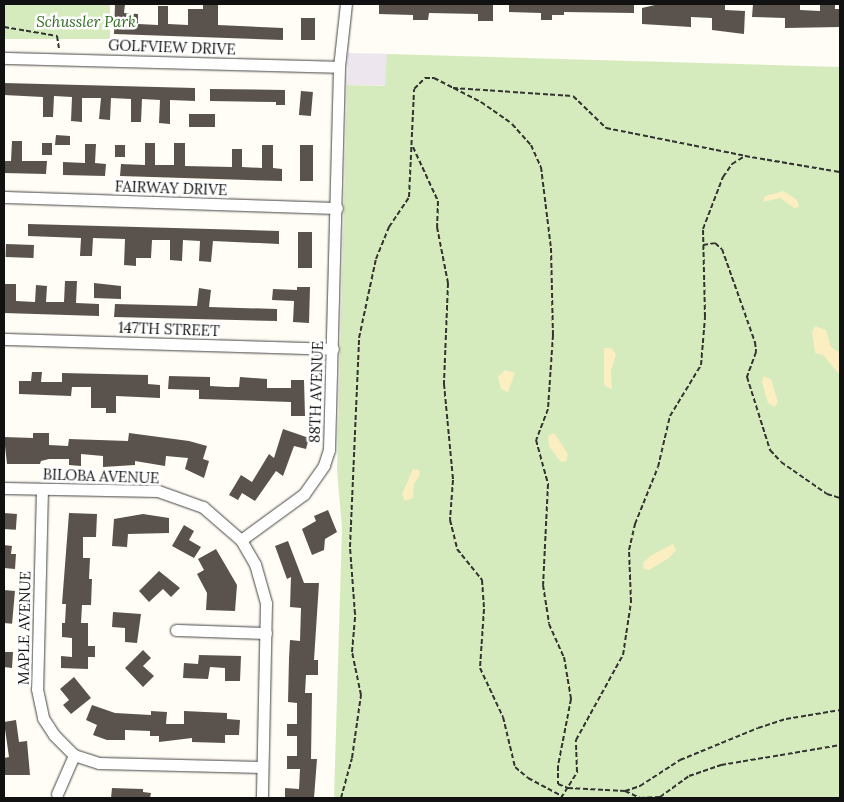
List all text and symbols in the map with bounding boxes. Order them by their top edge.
park label: Schussler Park [36,13,136,31]
street label: GOLFVIEW DRIVE [108,36,236,58]
street label: FAIRWAY DRIVE [114,177,228,199]
street label: 147TH STREET [118,318,220,340]
street label: 88TH AVENUE [305,341,327,443]
street label: BILOBA AVENUE [42,465,160,487]
street label: MAPLE AVENUE [14,571,34,685]

